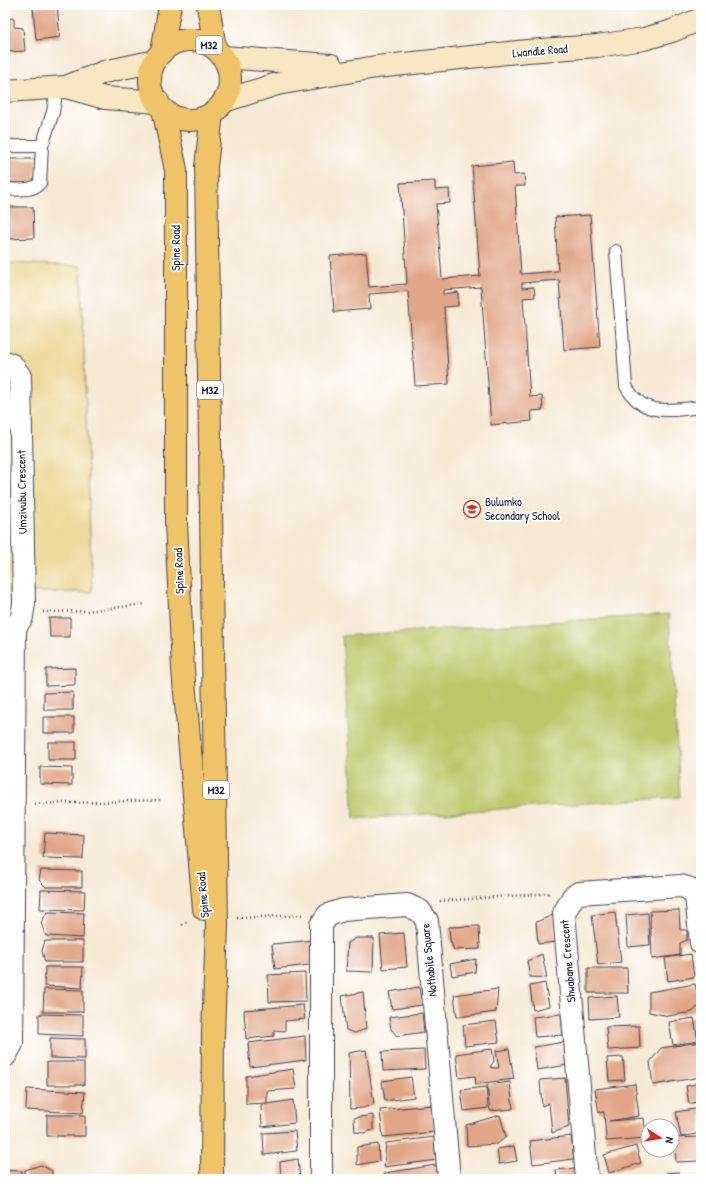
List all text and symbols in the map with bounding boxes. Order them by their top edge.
road number: M32 [196,36,222,54]
street label: Lwandle Road [512,40,569,61]
street label: Spine Road [167,225,184,271]
road number: M32 [197,381,223,399]
street label: Umzivubu Crescent [12,449,31,534]
place label: Bulumko Secondary School [485,493,561,524]
school or university icon: Bulumko Secondary School [462,499,482,519]
street label: Spine Road [169,547,188,594]
road number: M32 [203,781,229,799]
street label: Spine Road [192,871,213,919]
street label: Shwabane Crescent [555,918,580,1003]
street label: Nothabile Square [416,922,441,997]
north arrow [640,1118,680,1158]
text: N [662,1136,677,1145]

